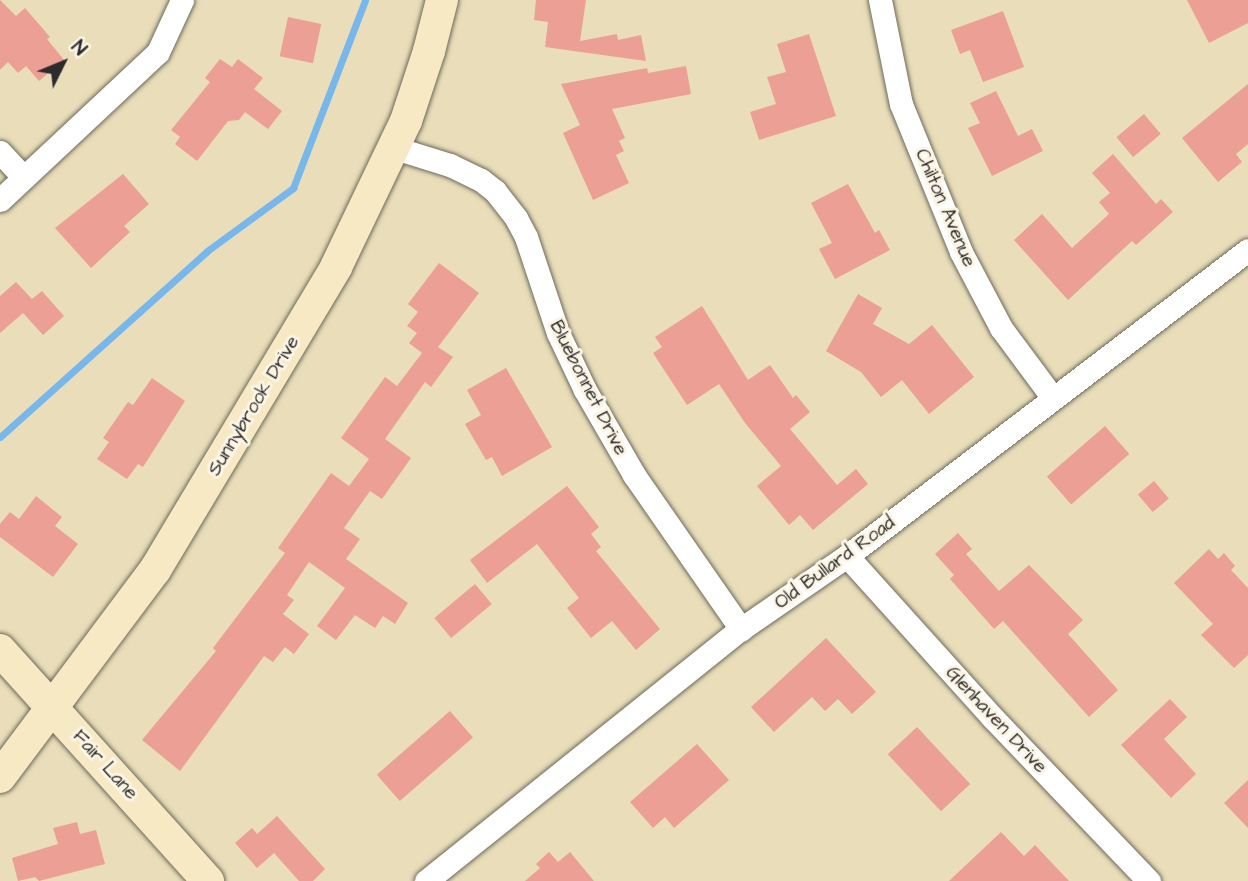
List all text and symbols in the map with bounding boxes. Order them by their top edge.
north arrow [28,28,98,98]
text: N [65,35,93,62]
street label: Chilton Avenue [910,146,980,270]
street label: Bluebonnet Drive [544,317,632,459]
street label: Sunnybrook Drive [203,332,305,480]
street label: Old Bullard Road [770,512,900,614]
street label: Glenhaven Drive [941,662,1051,778]
street label: Fair Lane [68,725,142,805]

